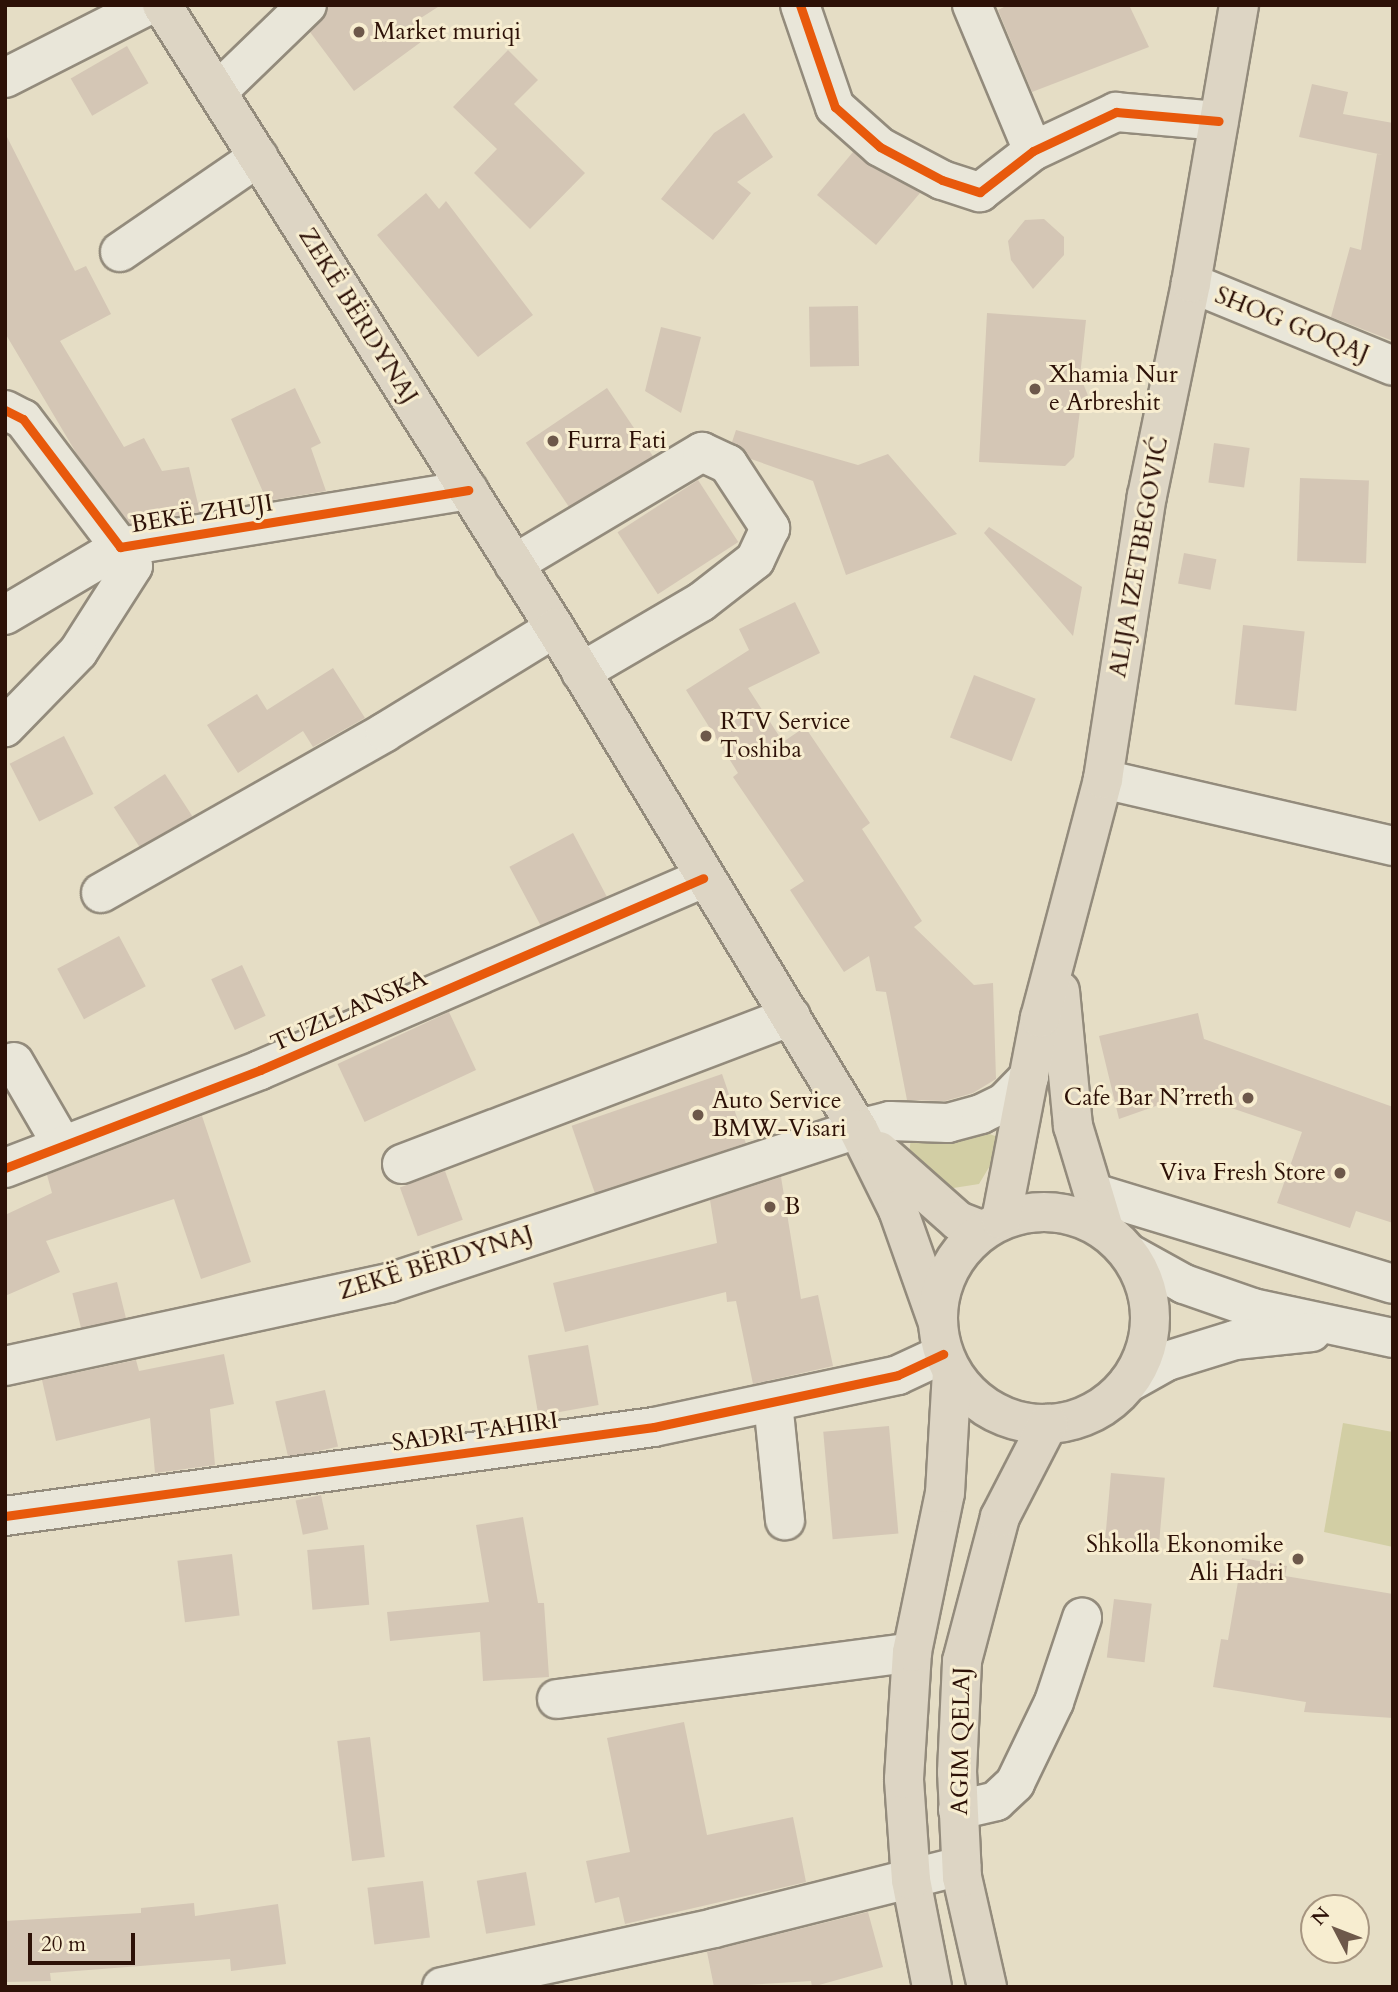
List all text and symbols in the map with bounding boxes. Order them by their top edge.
place label: Market muriqi [373,18,521,46]
marker: Market muriqi [351,24,367,40]
street label: ZEKË BËRDYNAJ [292,223,424,409]
street label: SHOG GOQAJ [1211,281,1373,369]
place label: Xhamia Nur e Arbreshit [1049,361,1178,417]
marker: Xhamia Nur e Arbreshit [1027,381,1043,397]
place label: Furra Fati [567,427,667,455]
marker: Furra Fati [545,433,561,449]
street label: ALIJA IZETBEGOVIĆ [1104,434,1174,680]
street label: BEKË ZHUJI [129,489,275,539]
place label: RTV Service Toshiba [720,708,851,764]
marker: RTV Service Toshiba [698,728,714,744]
street label: TUZLLANSKA [266,964,432,1058]
place label: Cafe Bar N’rreth [1064,1084,1234,1112]
place label: Auto Service BMW-Visari [712,1087,846,1143]
marker: Cafe Bar N’rreth [1240,1090,1256,1106]
marker: Auto Service BMW-Visari [690,1107,706,1123]
place label: Viva Fresh Store [1159,1159,1326,1187]
marker: Viva Fresh Store [1332,1165,1348,1181]
place label: B [784,1193,800,1221]
marker: B [762,1199,778,1215]
street label: ZEKË BËRDYNAJ [335,1220,537,1306]
street label: SADRI TAHIRI [390,1406,560,1458]
place label: Shkolla Ekonomike Ali Hadri [1086,1531,1284,1587]
marker: Shkolla Ekonomike Ali Hadri [1290,1551,1306,1567]
street label: AGIM QELAJ [945,1666,977,1816]
north arrow [1300,1894,1370,1964]
text: N [1306,1901,1336,1931]
scale bar [32,1918,138,1962]
text: 20 m [41,1930,86,1959]

